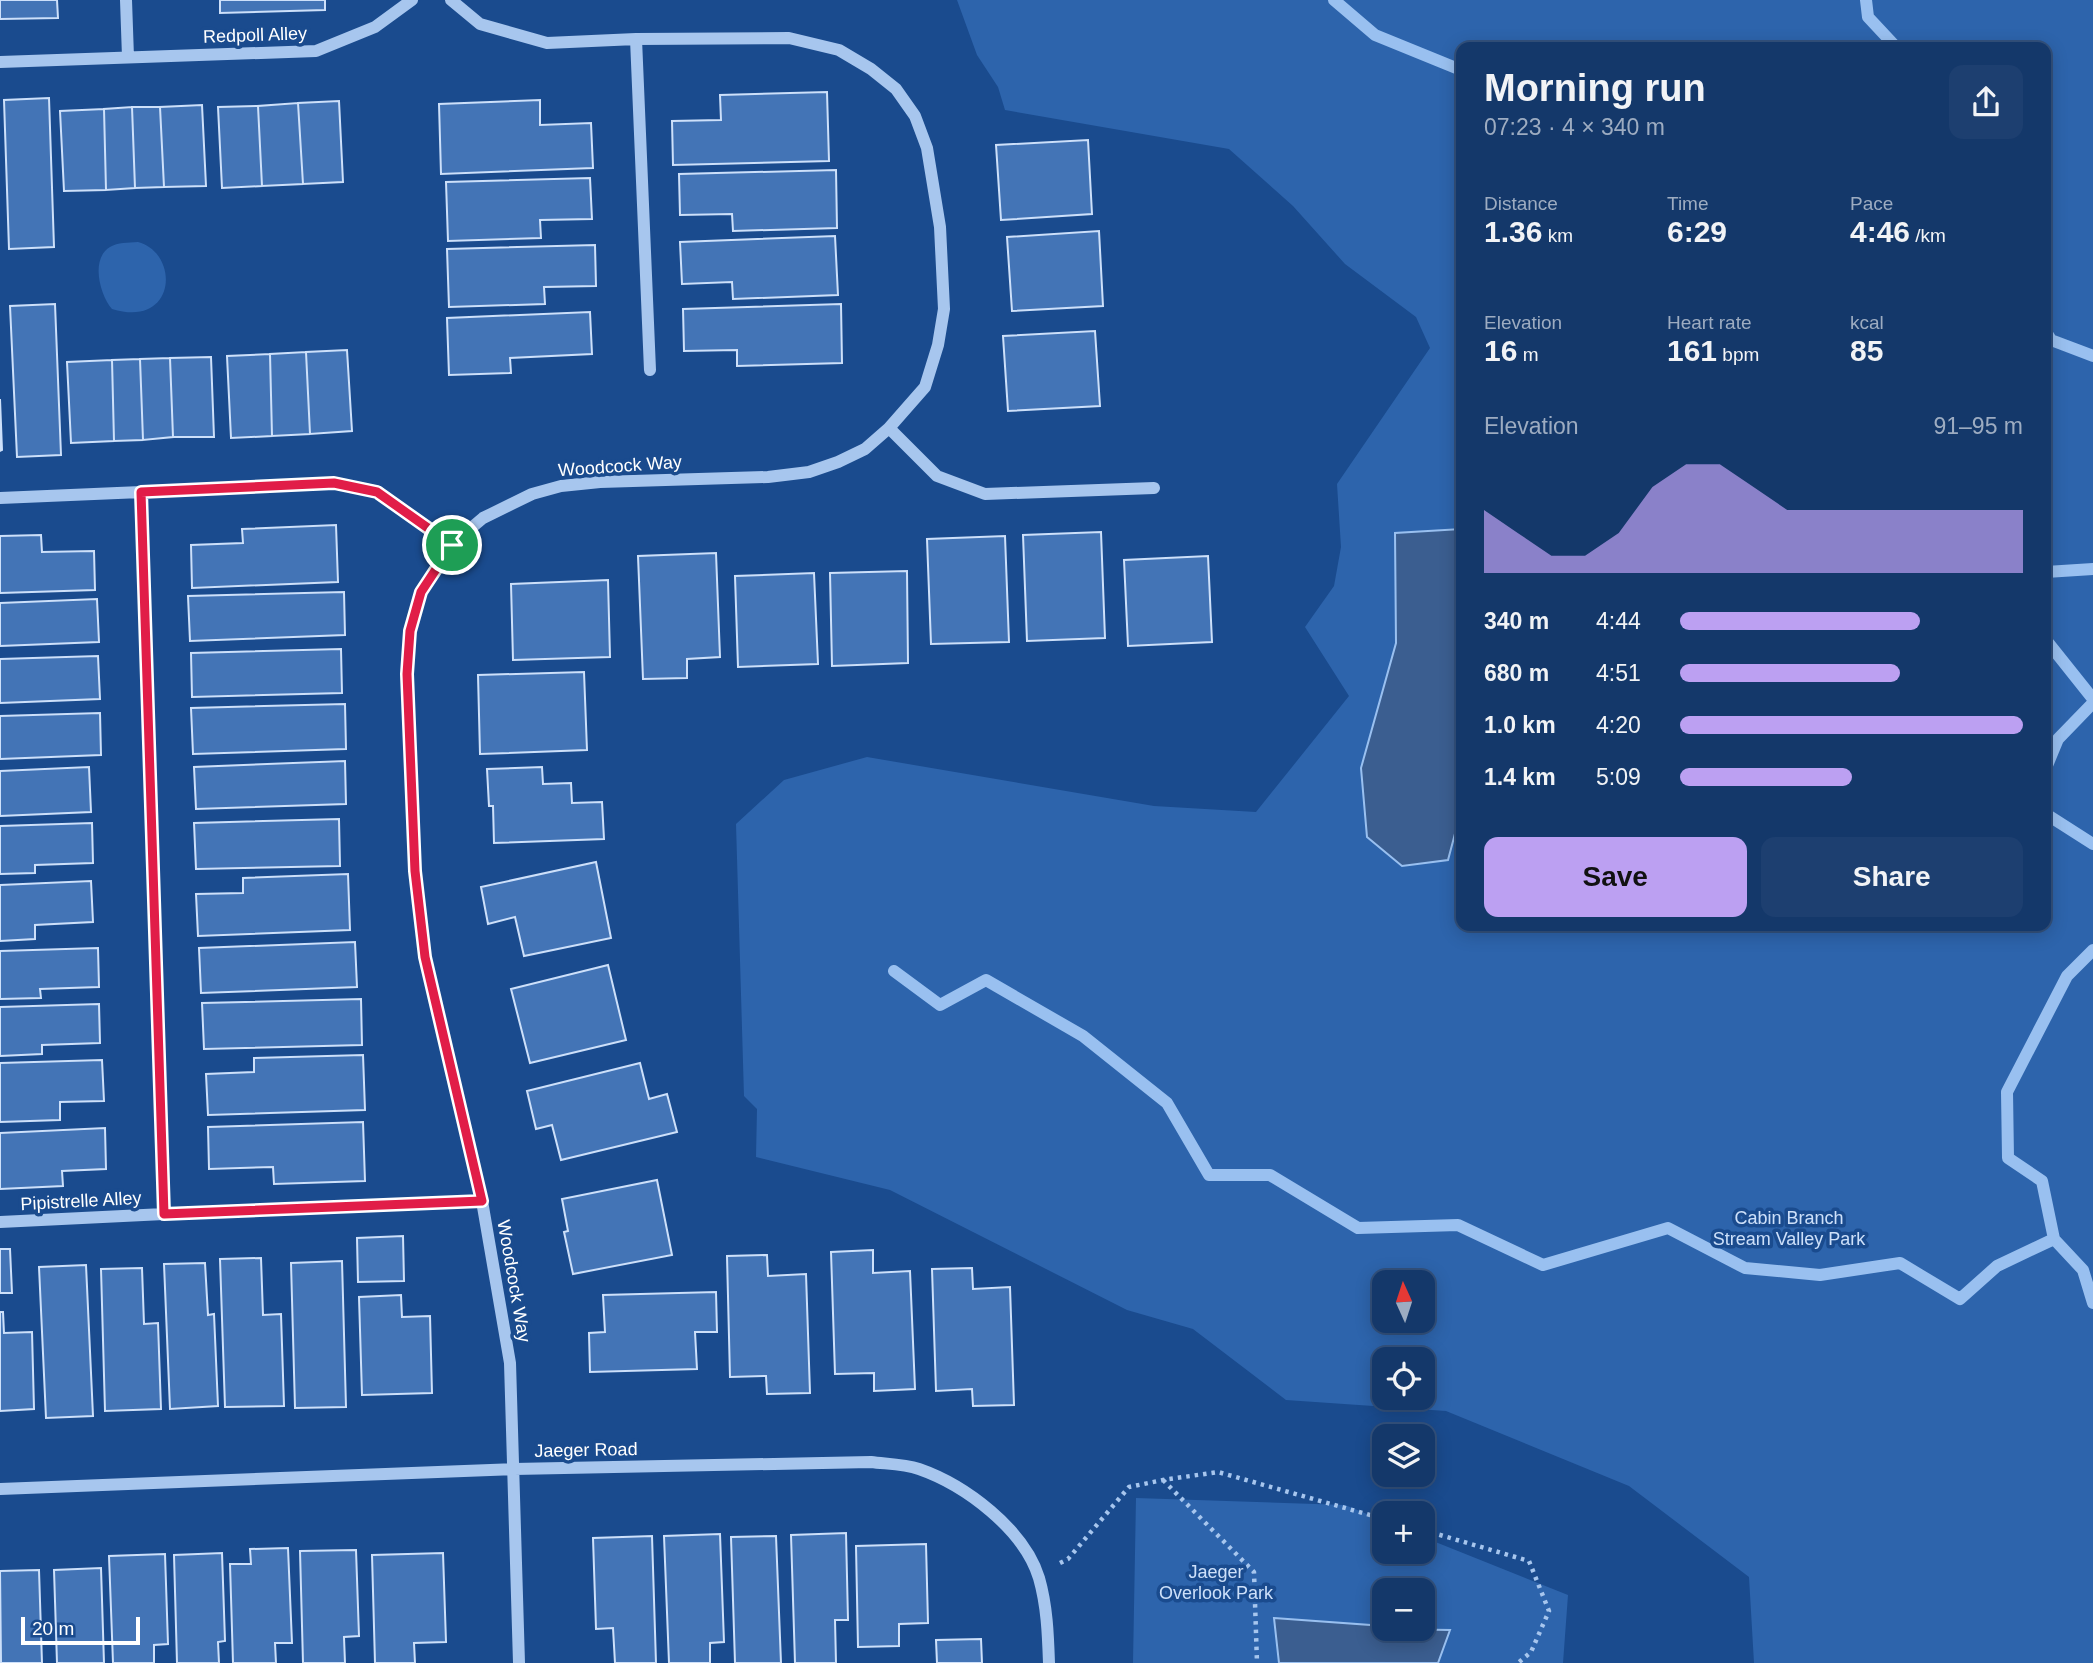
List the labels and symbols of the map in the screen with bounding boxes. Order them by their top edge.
street label: Redpoll Alley [203,23,307,47]
street label: Woodcock Way [557,452,683,480]
pin [422,515,482,575]
street label: Pipistrelle Alley [20,1188,142,1214]
park label: Cabin Branch Stream Valley Park [1713,1208,1866,1249]
street label: Woodcock Way [493,1218,535,1344]
north arrow [1372,1270,1435,1334]
street label: Jaeger Road [534,1439,638,1461]
park label: Jaeger Overlook Park [1159,1562,1274,1603]
scale bar [21,1614,140,1646]

